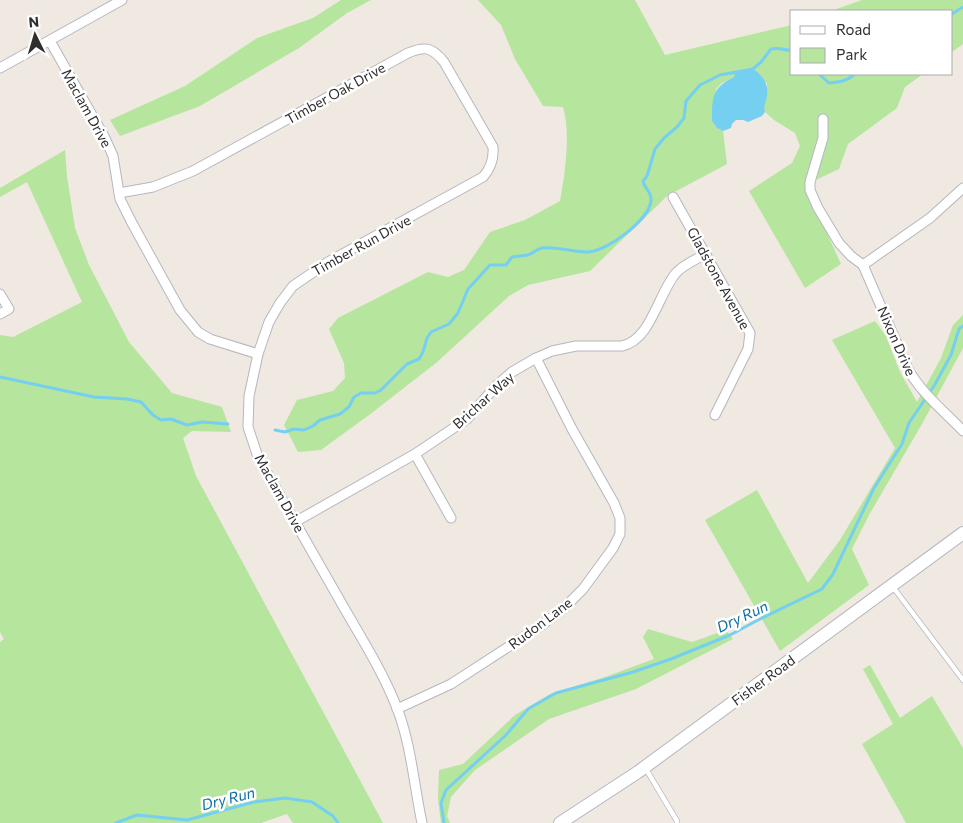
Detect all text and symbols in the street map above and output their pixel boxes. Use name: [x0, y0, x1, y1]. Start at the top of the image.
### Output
north arrow: [10, 10, 60, 60]
legend: [790, 10, 953, 75]
text: N: [28, 13, 40, 30]
text: Road: [836, 20, 871, 38]
text: Park: [836, 45, 867, 63]
street label: Timber Oak Drive: [282, 59, 388, 127]
street label: Maclam Drive: [58, 66, 116, 150]
street label: Timber Run Drive: [309, 211, 413, 279]
street label: Gladstone Avenue: [684, 224, 754, 332]
street label: Nixon Drive: [874, 304, 920, 378]
street label: Brichar Way: [449, 368, 517, 432]
street label: Maclam Drive: [251, 451, 309, 535]
street label: Rudon Lane: [505, 594, 575, 652]
water label: Dry Run: [713, 596, 771, 636]
street label: Fisher Road: [728, 651, 798, 709]
water label: Dry Run: [199, 783, 257, 813]

